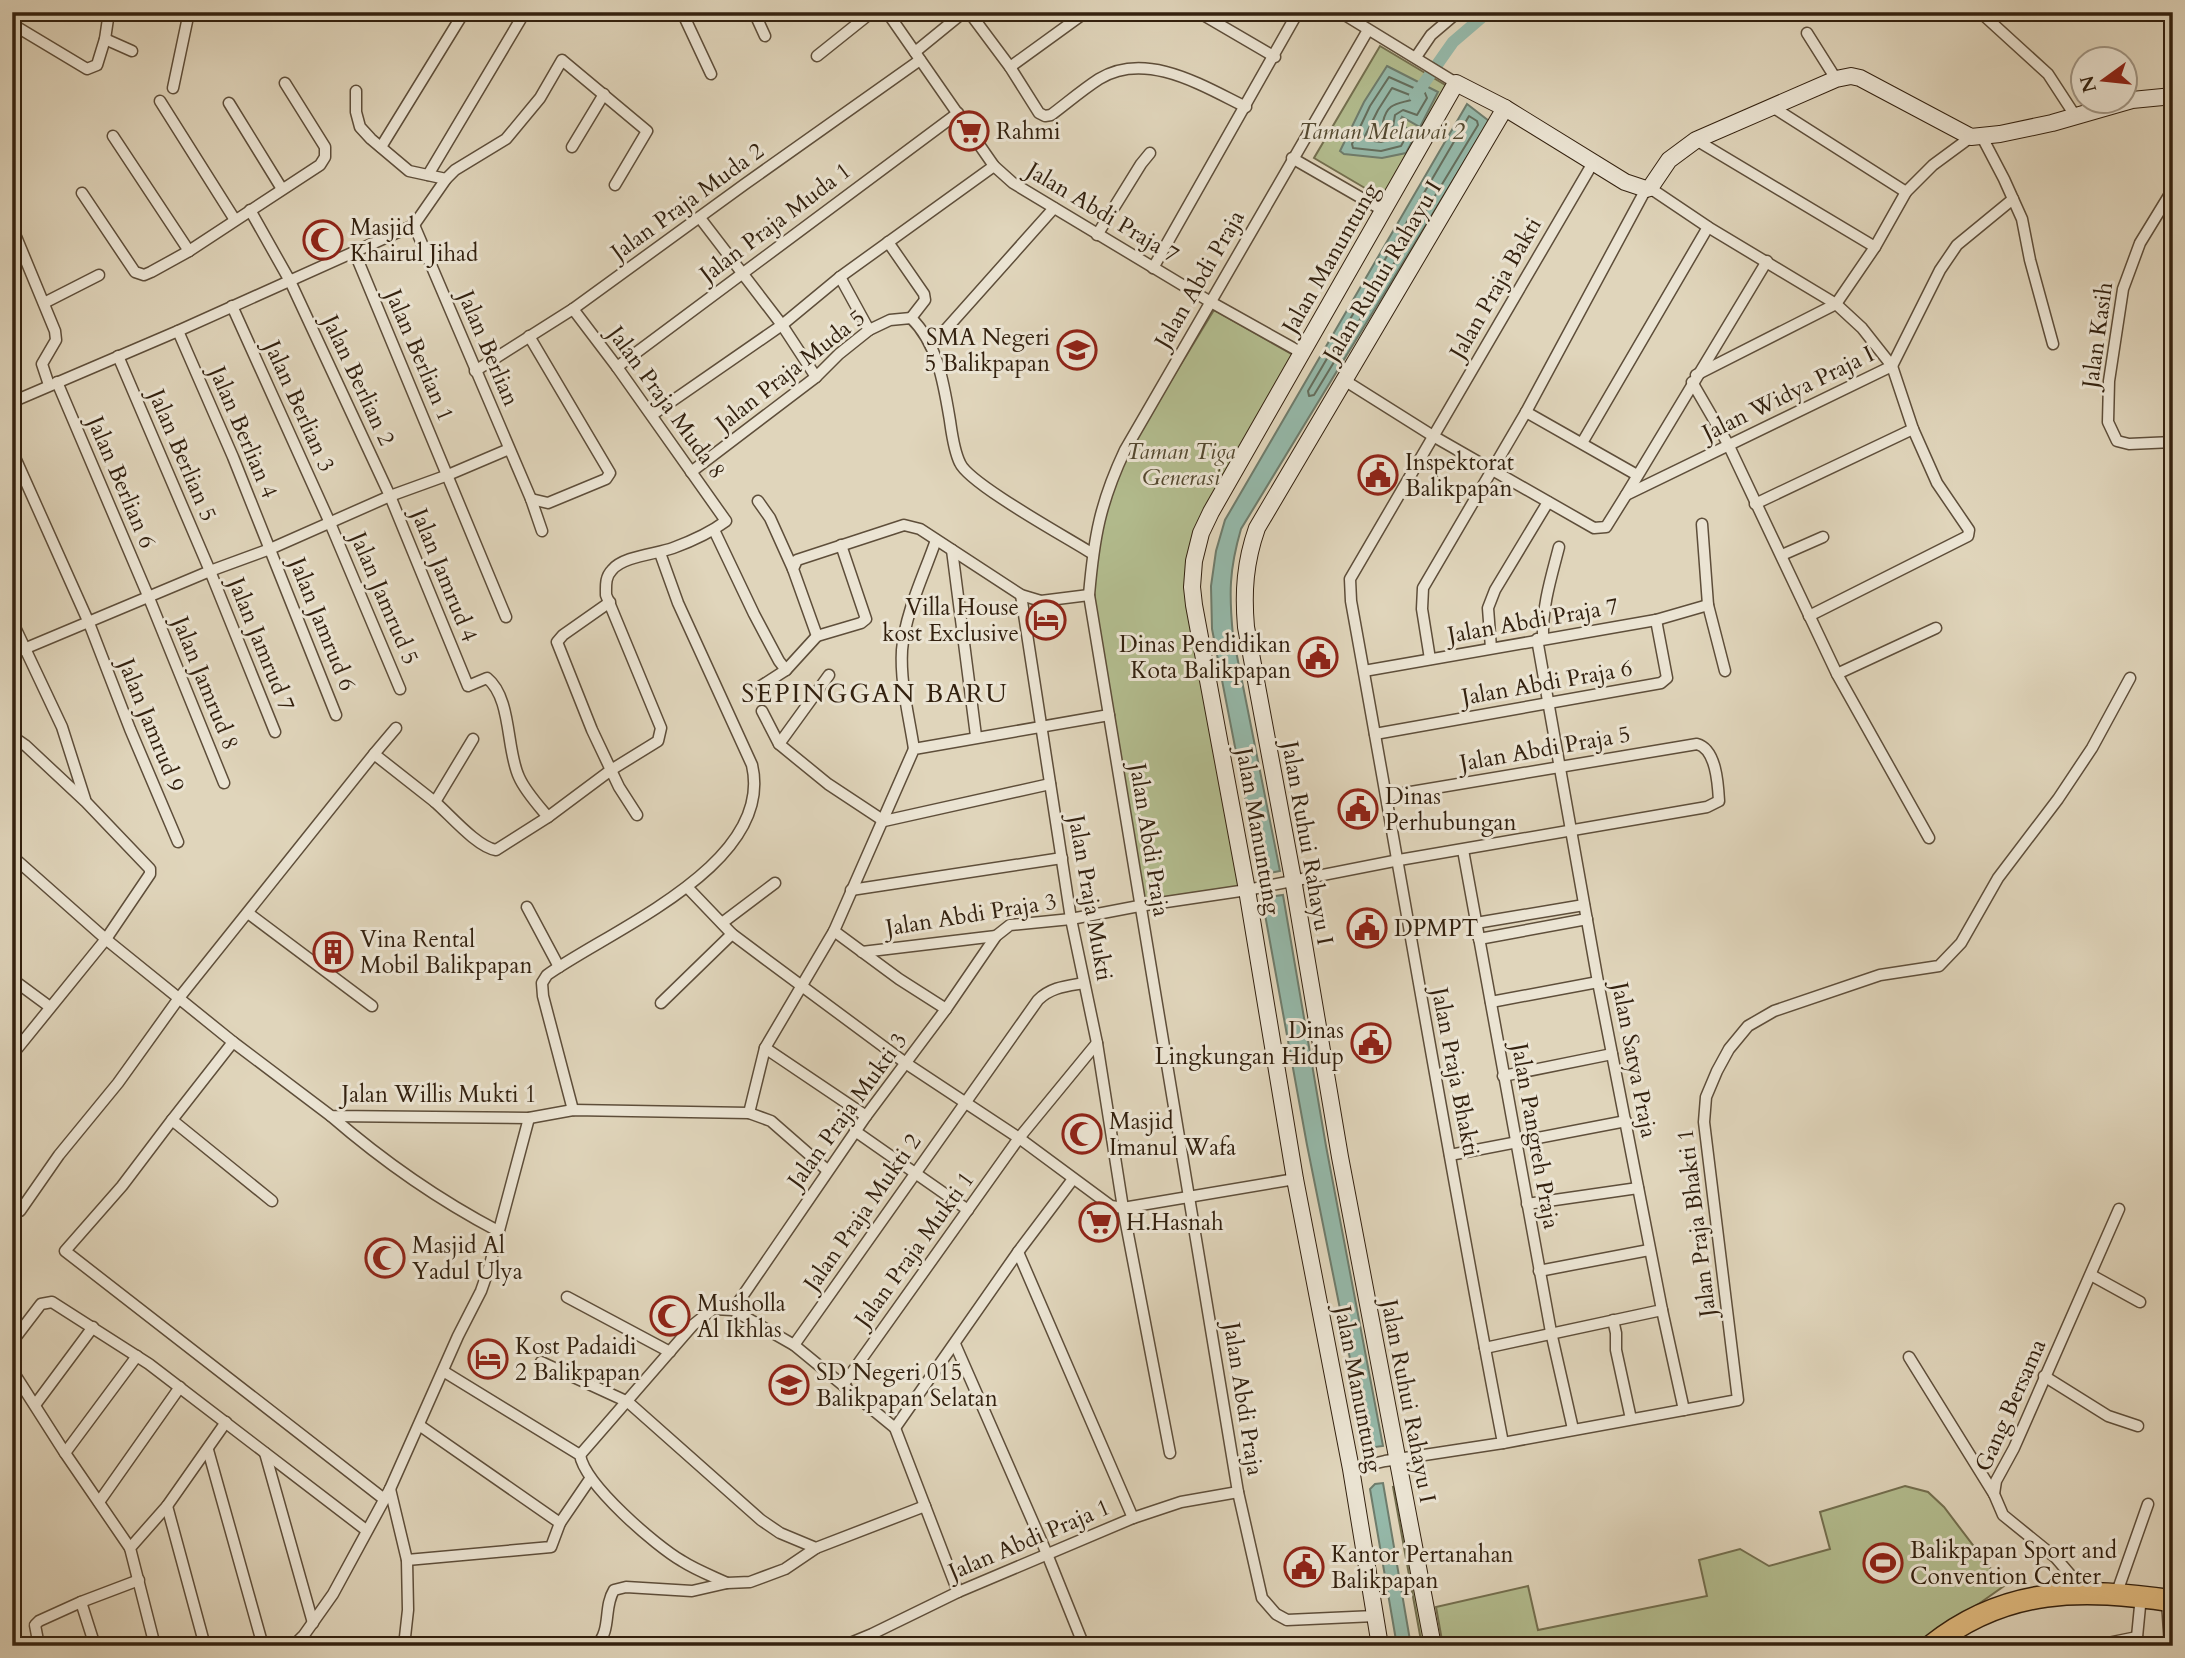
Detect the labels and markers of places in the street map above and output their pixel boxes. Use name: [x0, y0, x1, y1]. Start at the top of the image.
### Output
supermarket icon: Rahmi: [948, 110, 990, 152]
place label: Rahmi: [996, 116, 1060, 147]
place label: Masjid Khairul Jihad: [350, 212, 479, 269]
mosque icon: Masjid Khairul Jihad: [302, 219, 344, 261]
place label: SMA Negeri 5 Balikpapan: [924, 322, 1050, 379]
school or university icon: SMA Negeri 5 Balikpapan: [1056, 329, 1098, 371]
place label: Inspektorat Balikpapan: [1405, 447, 1514, 504]
public building icon: Inspektorat Balikpapan: [1357, 454, 1399, 496]
place label: Villa House kost Exclusive: [882, 592, 1019, 649]
hotel icon: Villa House kost Exclusive: [1025, 599, 1067, 641]
place label: Dinas Pendidikan Kota Balikpapan: [1119, 629, 1291, 686]
public building icon: Dinas Pendidikan Kota Balikpapan: [1297, 636, 1339, 678]
place label: Dinas Perhubungan: [1385, 781, 1517, 838]
public building icon: Dinas Perhubungan: [1337, 788, 1379, 830]
public building icon: DPMPT: [1346, 907, 1388, 949]
place label: DPMPT: [1394, 913, 1479, 944]
place label: Vina Rental Mobil Balikpapan: [360, 924, 533, 981]
building icon: Vina Rental Mobil Balikpapan: [312, 931, 354, 973]
place label: Dinas Lingkungan Hidup: [1155, 1015, 1344, 1072]
public building icon: Dinas Lingkungan Hidup: [1350, 1022, 1392, 1064]
place label: Masjid Imanul Wafa: [1109, 1106, 1236, 1163]
mosque icon: Masjid Imanul Wafa: [1061, 1113, 1103, 1155]
supermarket icon: H.Hasnah: [1078, 1201, 1120, 1243]
place label: H.Hasnah: [1126, 1207, 1224, 1238]
place label: Masjid Al Yadul Ulya: [412, 1230, 523, 1287]
mosque icon: Masjid Al Yadul Ulya: [364, 1237, 406, 1279]
place label: Musholla Al Ikhlas: [697, 1288, 786, 1345]
mosque icon: Musholla Al Ikhlas: [649, 1295, 691, 1337]
place label: Kost Padaidi 2 Balikpapan: [515, 1331, 641, 1388]
hotel icon: Kost Padaidi 2 Balikpapan: [467, 1338, 509, 1380]
place label: SD Negeri 015 Balikpapan Selatan: [816, 1357, 998, 1414]
school or university icon: SD Negeri 015 Balikpapan Selatan: [768, 1364, 810, 1406]
place label: Balikpapan Sport and Convention Center: [1910, 1535, 2118, 1592]
place label: Kantor Pertanahan Balikpapan: [1331, 1539, 1514, 1596]
sports icon: Balikpapan Sport and Convention Center: [1862, 1542, 1904, 1584]
public building icon: Kantor Pertanahan Balikpapan: [1283, 1546, 1325, 1588]

